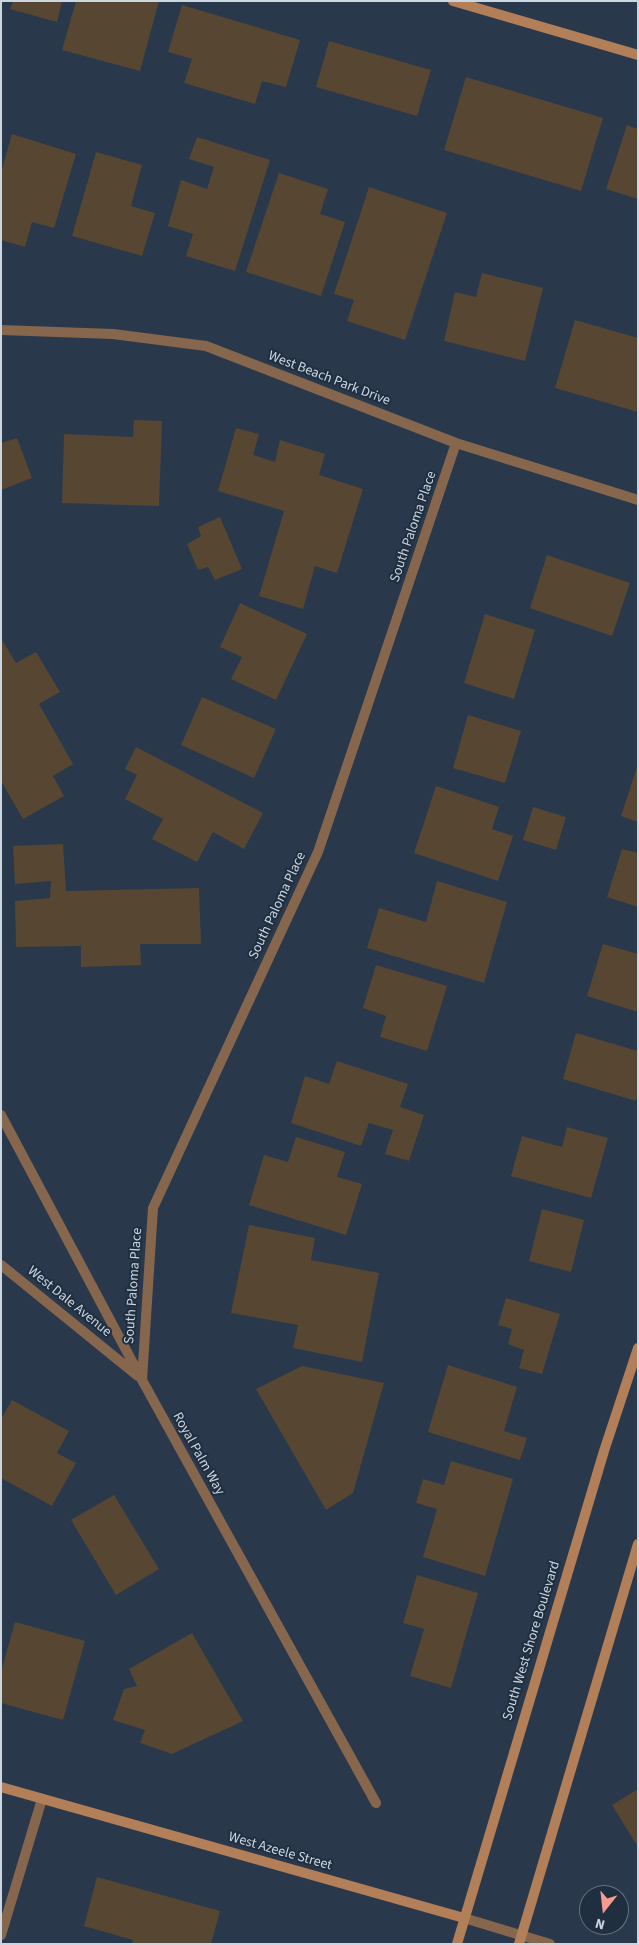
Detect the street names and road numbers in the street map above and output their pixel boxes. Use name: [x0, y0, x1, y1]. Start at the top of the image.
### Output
street label: West Beach Park Drive: [266, 348, 392, 410]
street label: South Paloma Place: [387, 469, 441, 585]
street label: South Paloma Place: [246, 850, 310, 962]
street label: South Paloma Place: [122, 1227, 146, 1345]
street label: West Dale Avenue: [24, 1263, 114, 1341]
street label: Royal Palm Way: [168, 1410, 228, 1498]
street label: South West Shore Boulevard: [500, 1559, 564, 1723]
street label: West Azeele Street: [226, 1829, 334, 1875]

